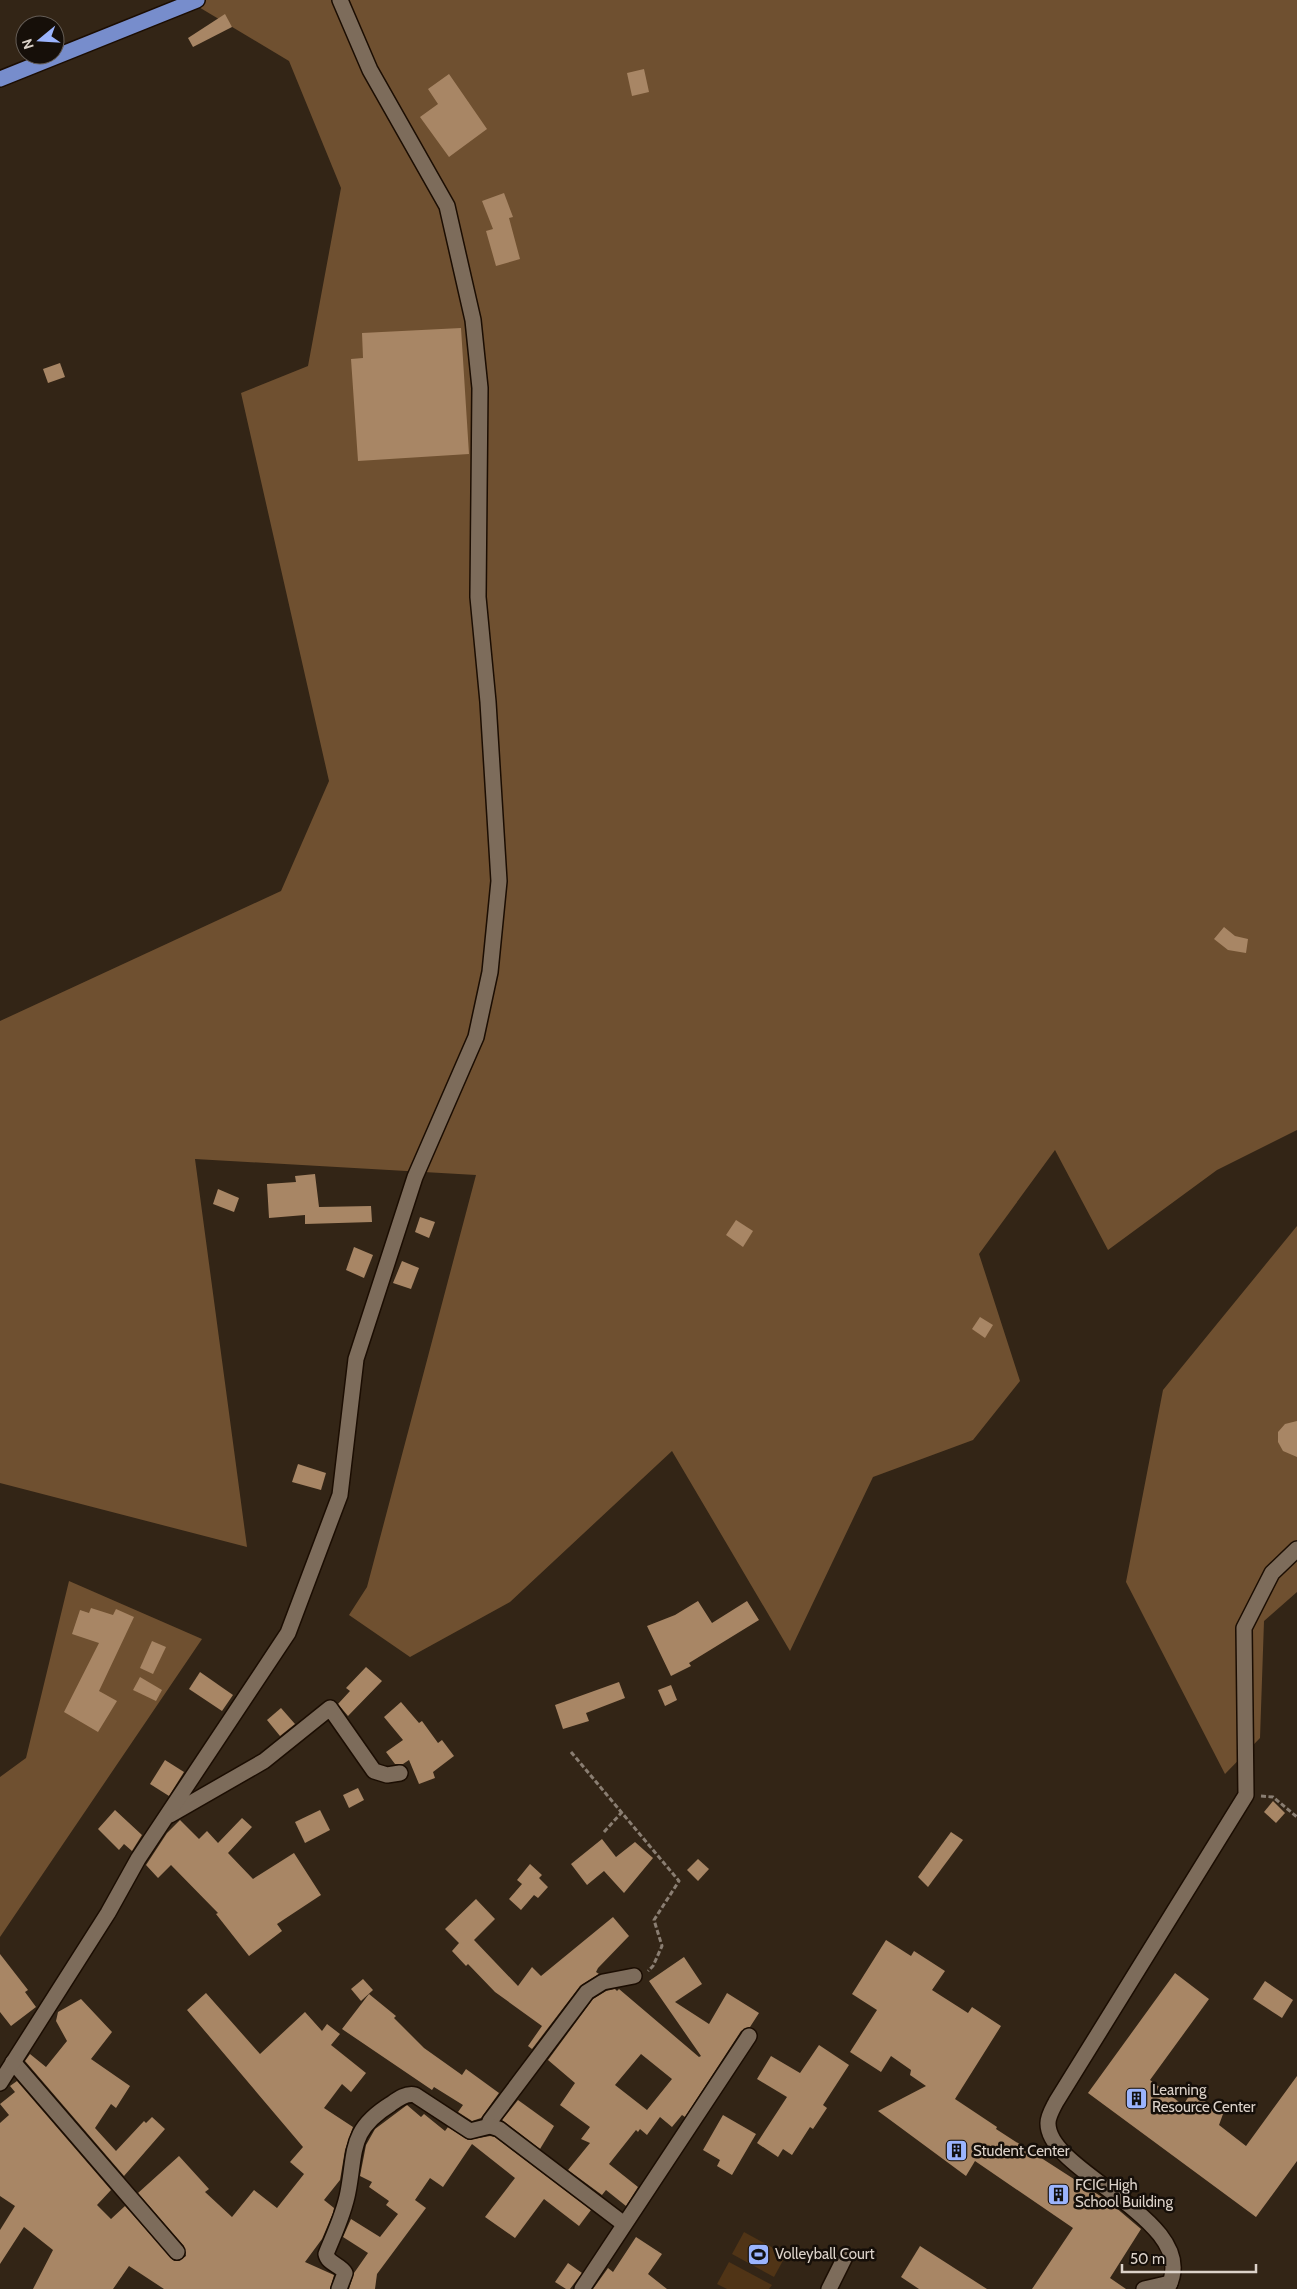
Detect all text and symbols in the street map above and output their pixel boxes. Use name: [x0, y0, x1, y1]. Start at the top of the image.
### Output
north arrow: [15, 15, 65, 65]
text: N: [18, 37, 38, 52]
place label: Learning Resource Center: [1152, 2081, 1256, 2116]
building icon: Learning Resource Center: [1124, 2087, 1148, 2111]
building icon: Student Center: [945, 2139, 969, 2163]
place label: Student Center: [973, 2142, 1070, 2160]
place label: FCIC High School Building: [1075, 2176, 1173, 2211]
building icon: FCIC High School Building: [1047, 2182, 1071, 2206]
sports icon: Volleyball Court: [747, 2242, 771, 2266]
scale bar: [1122, 2242, 1256, 2274]
place label: Volleyball Court: [775, 2245, 875, 2263]
text: 50 m: [1130, 2250, 1165, 2268]

